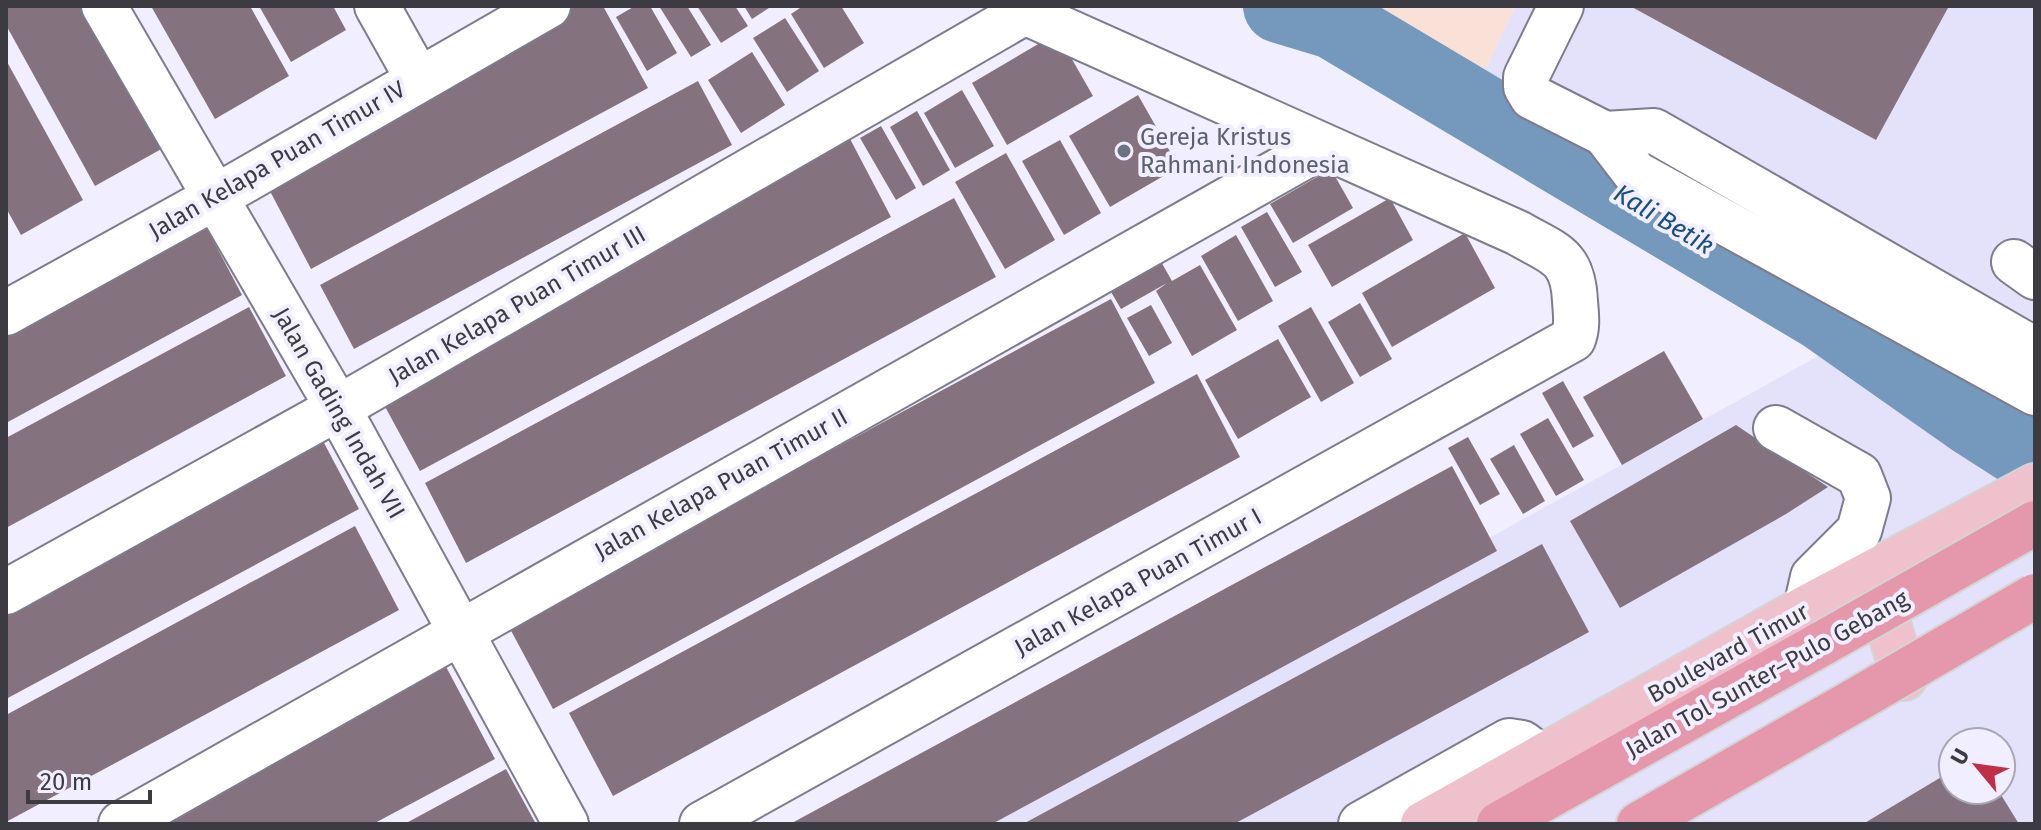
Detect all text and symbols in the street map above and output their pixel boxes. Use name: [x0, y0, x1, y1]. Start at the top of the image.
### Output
street label: Jalan Kelapa Puan Timur IV: [144, 75, 411, 245]
place label: Gereja Kristus Rahmani Indonesia: [1140, 123, 1350, 179]
marker: Gereja Kristus Rahmani Indonesia: [1115, 142, 1133, 160]
water label: Kali Betik: [1608, 178, 1719, 261]
street label: Jalan Kelapa Puan Timur III: [383, 220, 651, 390]
street label: Jalan Gading Indah VII: [267, 302, 411, 524]
street label: Jalan Kelapa Puan Timur II: [590, 403, 852, 565]
street label: Jalan Kelapa Puan Timur I: [1010, 502, 1266, 662]
street label: Jalan Tol Sunter–Pulo Gebang: [1621, 584, 1914, 764]
street label: Boulevard Timur: [1643, 597, 1814, 709]
north arrow: [1937, 726, 2017, 806]
text: U: [1945, 744, 1975, 769]
scale bar: [28, 754, 150, 804]
text: 20 m: [40, 768, 92, 796]

